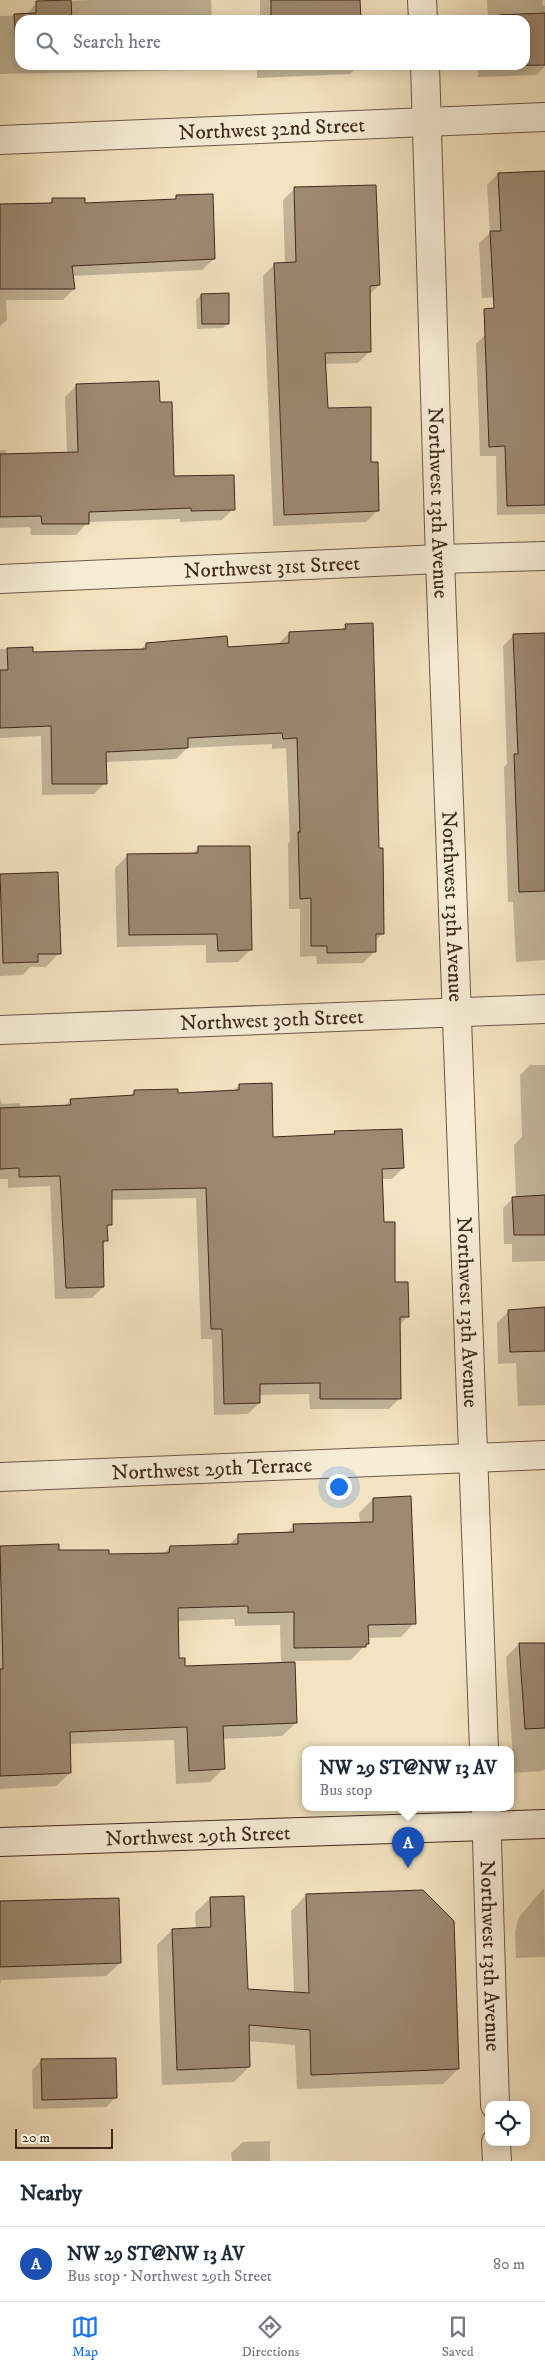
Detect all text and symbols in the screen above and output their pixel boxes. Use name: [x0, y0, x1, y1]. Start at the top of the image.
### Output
search box: [15, 15, 530, 70]
icon: search: [33, 29, 61, 57]
text: Search here: [73, 31, 161, 54]
street label: Northwest 32nd Street: [178, 113, 366, 146]
street label: Northwest 13th Avenue: [421, 407, 453, 599]
street label: Northwest 31st Street: [183, 551, 361, 585]
street label: Northwest 13th Avenue: [435, 811, 468, 1003]
street label: Northwest 30th Street: [179, 1004, 364, 1037]
street label: Northwest 13th Avenue: [450, 1216, 483, 1409]
street label: Northwest 29th Terrace: [111, 1452, 313, 1486]
your location: [326, 1474, 352, 1500]
popup: [302, 1746, 514, 1811]
text: NW 29 ST@NW 13 AV: [319, 1757, 497, 1780]
text: Bus stop: [319, 1780, 372, 1800]
street label: Northwest 29th Street: [105, 1820, 291, 1853]
pin: A: [392, 1827, 424, 1868]
street label: Northwest 13th Avenue: [474, 1860, 505, 2052]
map controls: [485, 2101, 530, 2146]
button: locate: [485, 2101, 530, 2146]
scale bar: [15, 2126, 112, 2149]
text: 20 m: [22, 2129, 50, 2147]
text: Nearby: [20, 2181, 82, 2207]
text: NW 29 ST@NW 13 AV: [67, 2243, 245, 2266]
text: A: [31, 2254, 41, 2274]
text: 80 m: [493, 2254, 525, 2274]
text: Bus stop · Northwest 29th Street: [67, 2266, 272, 2286]
tab: Map: [71, 2313, 99, 2361]
tab: Directions: [241, 2313, 299, 2361]
tab: Saved: [442, 2313, 474, 2361]

